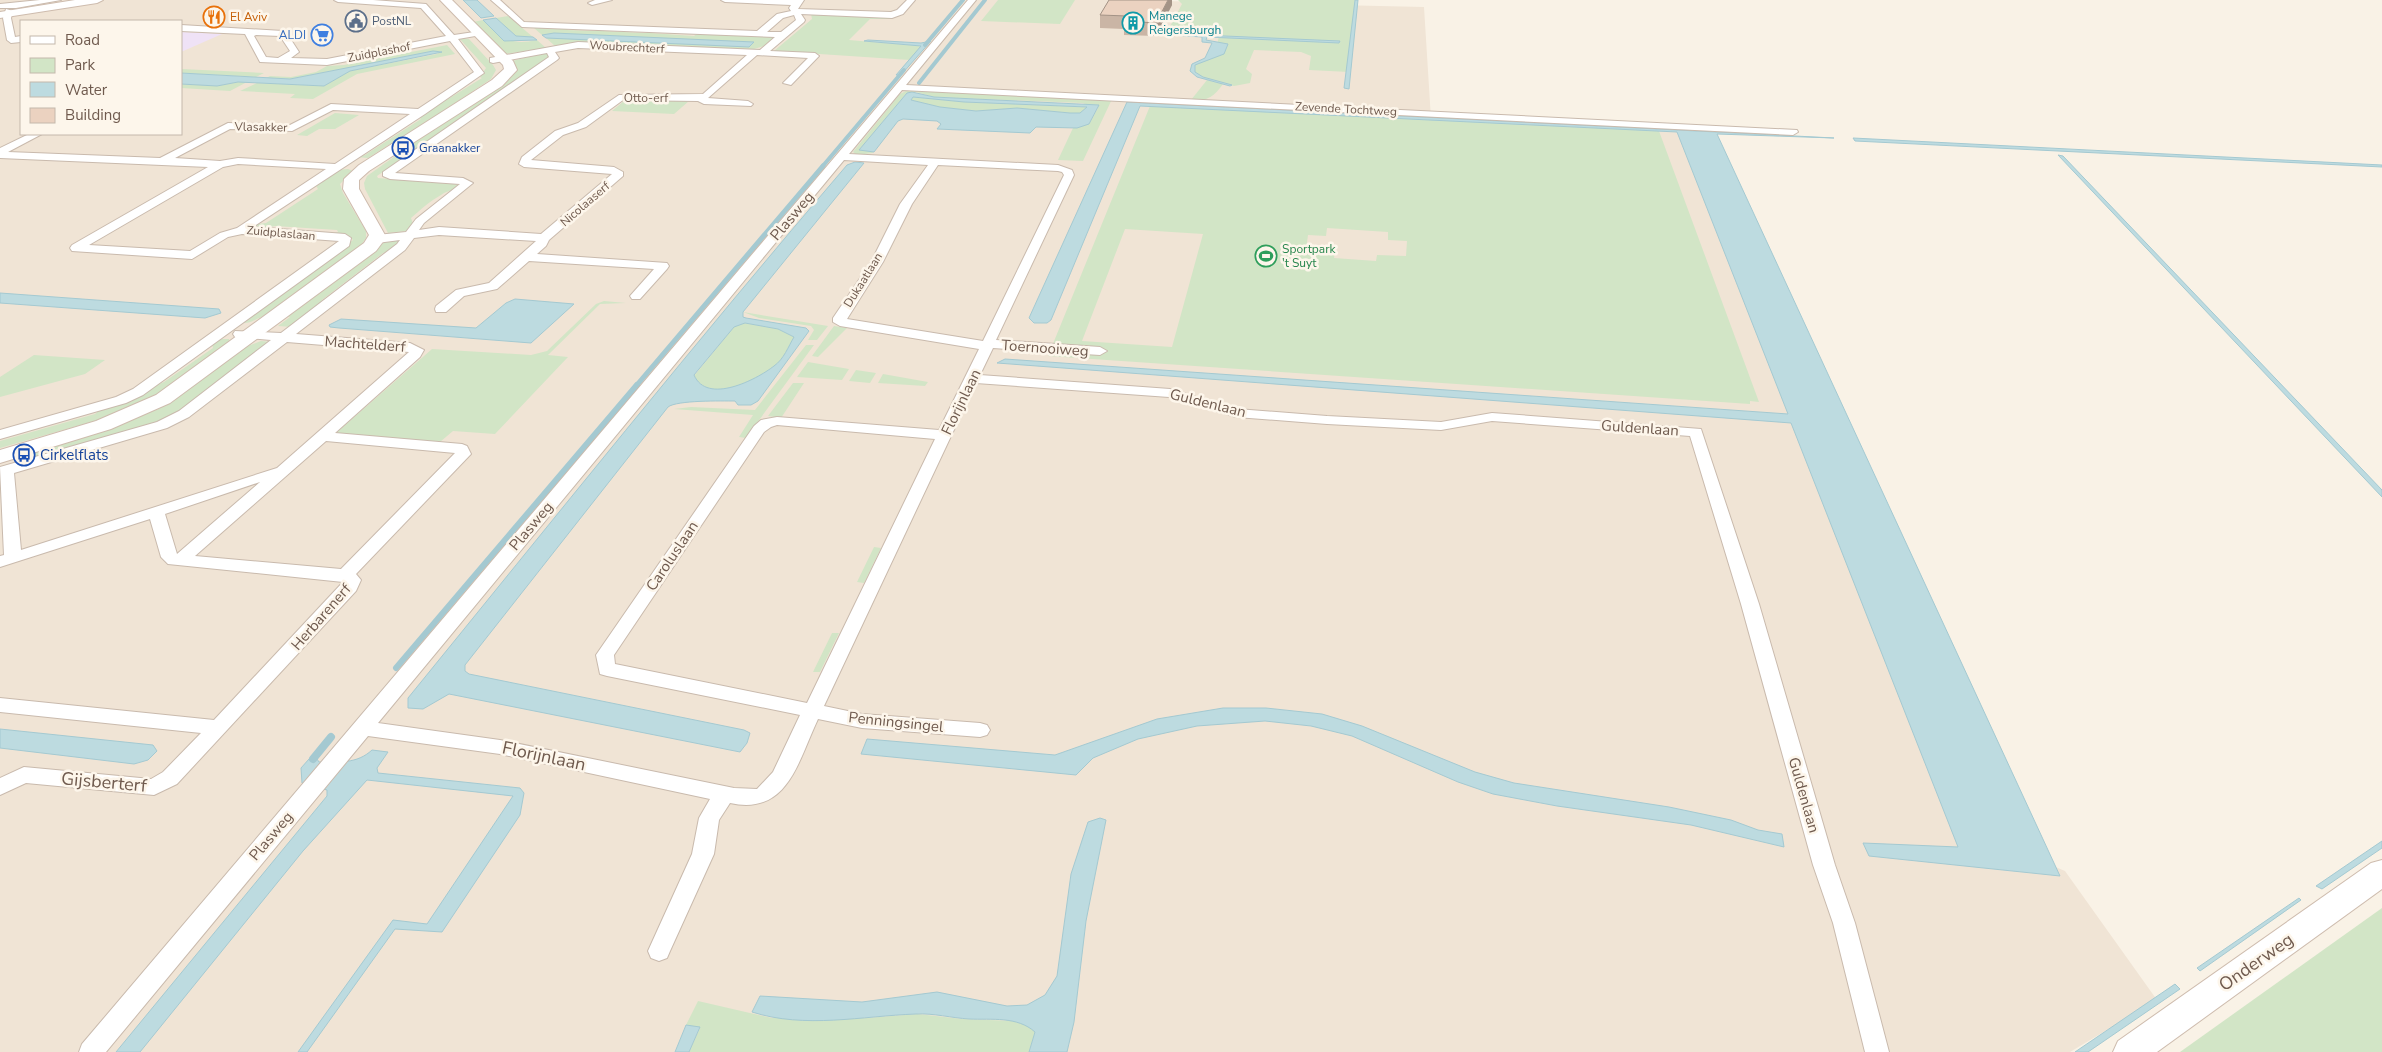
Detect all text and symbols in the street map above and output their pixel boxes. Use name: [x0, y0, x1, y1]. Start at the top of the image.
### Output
restaurant icon: El Aviv: [202, 5, 226, 29]
place label: Manege Reigersburgh: [1149, 8, 1221, 38]
place label: El Aviv: [230, 9, 268, 25]
public building icon: PostNL: [344, 9, 368, 33]
building icon: Manege Reigersburgh: [1121, 11, 1145, 35]
place label: PostNL: [372, 13, 412, 29]
legend: [20, 20, 182, 135]
supermarket icon: ALDI: [310, 23, 334, 47]
place label: ALDI: [279, 27, 306, 43]
text: Road: [65, 30, 100, 50]
street label: Woubrechterf: [589, 37, 666, 57]
street label: Zuidplashof: [346, 38, 413, 66]
text: Park: [65, 55, 95, 75]
text: Water: [65, 80, 108, 100]
street label: Otto-erf: [624, 90, 669, 106]
street label: Zevende Tochtweg: [1295, 98, 1397, 120]
text: Building: [65, 105, 121, 125]
street label: Vlasakker: [233, 119, 288, 135]
bus stop icon: Graanakker: [391, 136, 415, 160]
place label: Graanakker: [419, 140, 481, 156]
street label: Nicolaaserf: [557, 177, 614, 230]
street label: Plasweg: [766, 187, 818, 245]
street label: Zuidplaslaan: [246, 222, 316, 244]
place label: Sportpark 't Suyt: [1282, 241, 1337, 271]
sports icon: Sportpark 't Suyt: [1254, 244, 1278, 268]
street label: Dukaatlaan: [840, 250, 886, 310]
street label: Machtelderf: [324, 331, 407, 357]
street label: Toernooiweg: [1001, 335, 1089, 361]
street label: Florijnlaan: [937, 366, 985, 438]
street label: Guldenlaan: [1168, 384, 1248, 422]
street label: Guldenlaan: [1601, 415, 1679, 441]
bus stop icon: Cirkelflats: [12, 443, 36, 467]
place label: Cirkelflats: [40, 445, 108, 465]
street label: Plasweg: [505, 497, 557, 555]
street label: Caroluslaan: [641, 517, 703, 595]
street label: Herbarenerf: [287, 579, 356, 654]
street label: Penningsingel: [848, 707, 945, 737]
street label: Florijnlaan: [500, 735, 588, 777]
street label: Guldenlaan: [1784, 755, 1824, 835]
street label: Gijsberterf: [60, 766, 149, 798]
street label: Plasweg: [245, 807, 297, 865]
street label: Onderweg: [2214, 927, 2298, 997]

